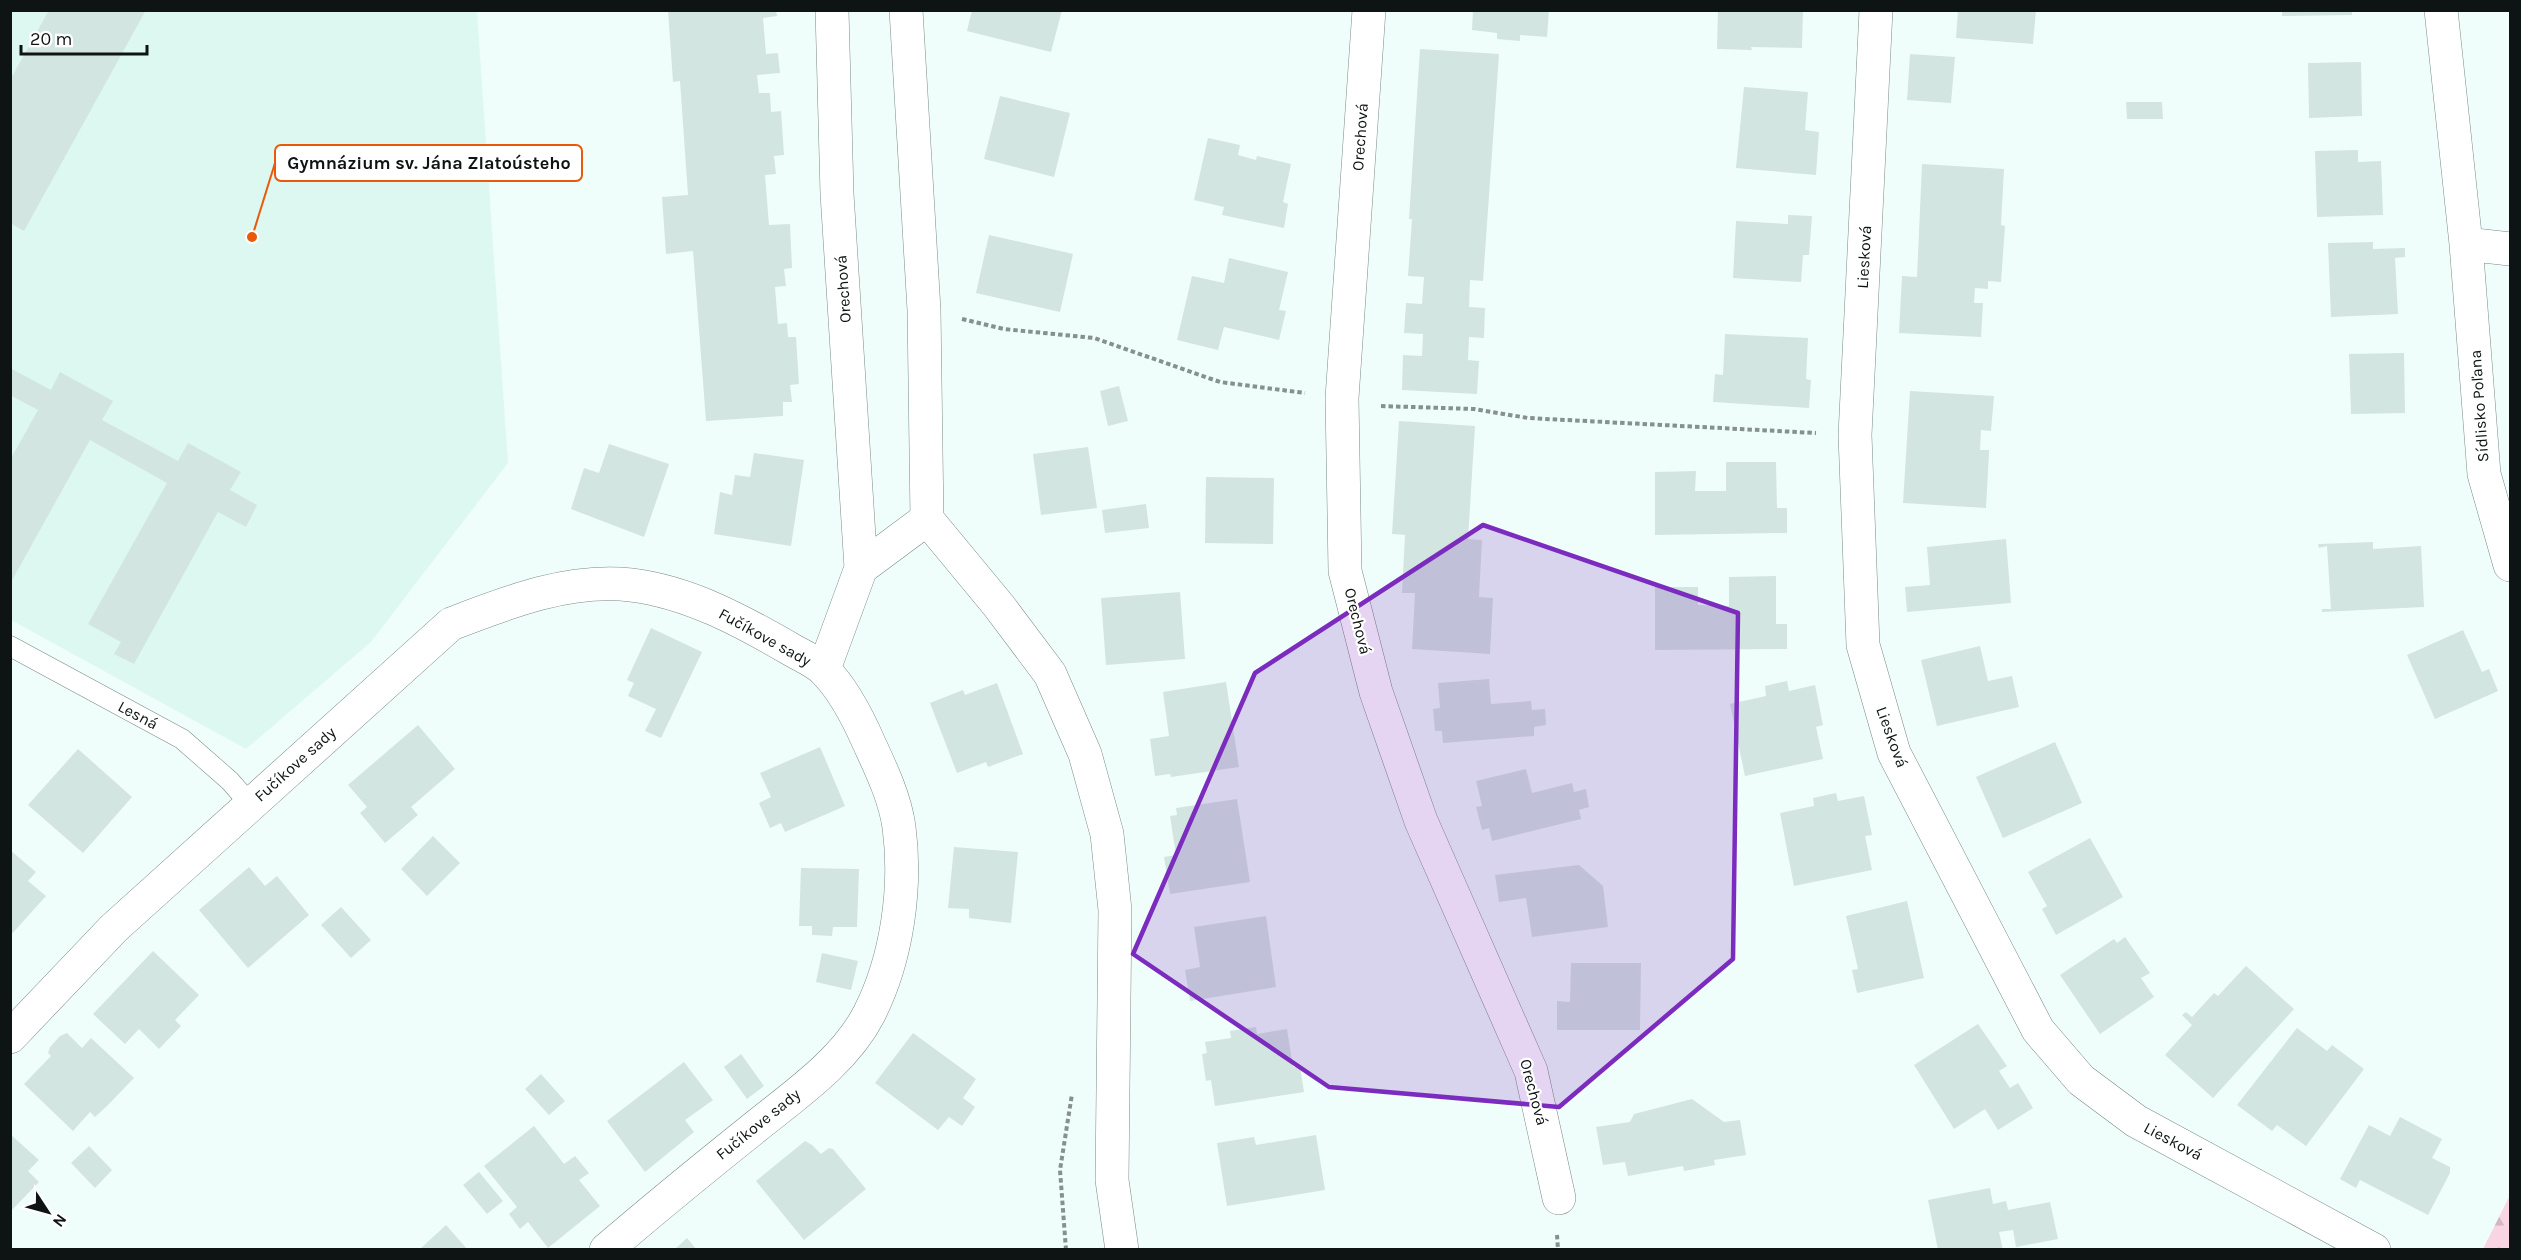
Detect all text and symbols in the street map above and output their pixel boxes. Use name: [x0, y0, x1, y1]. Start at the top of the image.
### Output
scale bar: [21, 18, 147, 56]
text: 20 m: [30, 28, 72, 50]
street label: Orechová: [1348, 102, 1372, 172]
callout: Gymnázium sv. Jána Zlatoústeho: [275, 145, 582, 181]
text: Gymnázium sv. Jána Zlatoústeho: [287, 152, 571, 174]
street label: Liesková: [1853, 225, 1875, 289]
street label: Orechová: [831, 254, 855, 324]
street label: Sídlisko Poľana: [2466, 349, 2492, 463]
street label: Orechová: [1341, 586, 1375, 656]
street label: Fučíkove sady: [715, 604, 815, 670]
street label: Lesná: [115, 697, 161, 733]
street label: Liesková: [1872, 704, 1912, 770]
street label: Fučíkove sady: [250, 722, 340, 805]
street label: Orechová: [1516, 1057, 1552, 1127]
street label: Fučíkove sady: [712, 1084, 804, 1164]
street label: Liesková: [2141, 1118, 2205, 1164]
north arrow: [18, 1182, 78, 1242]
text: N: [49, 1210, 71, 1231]

